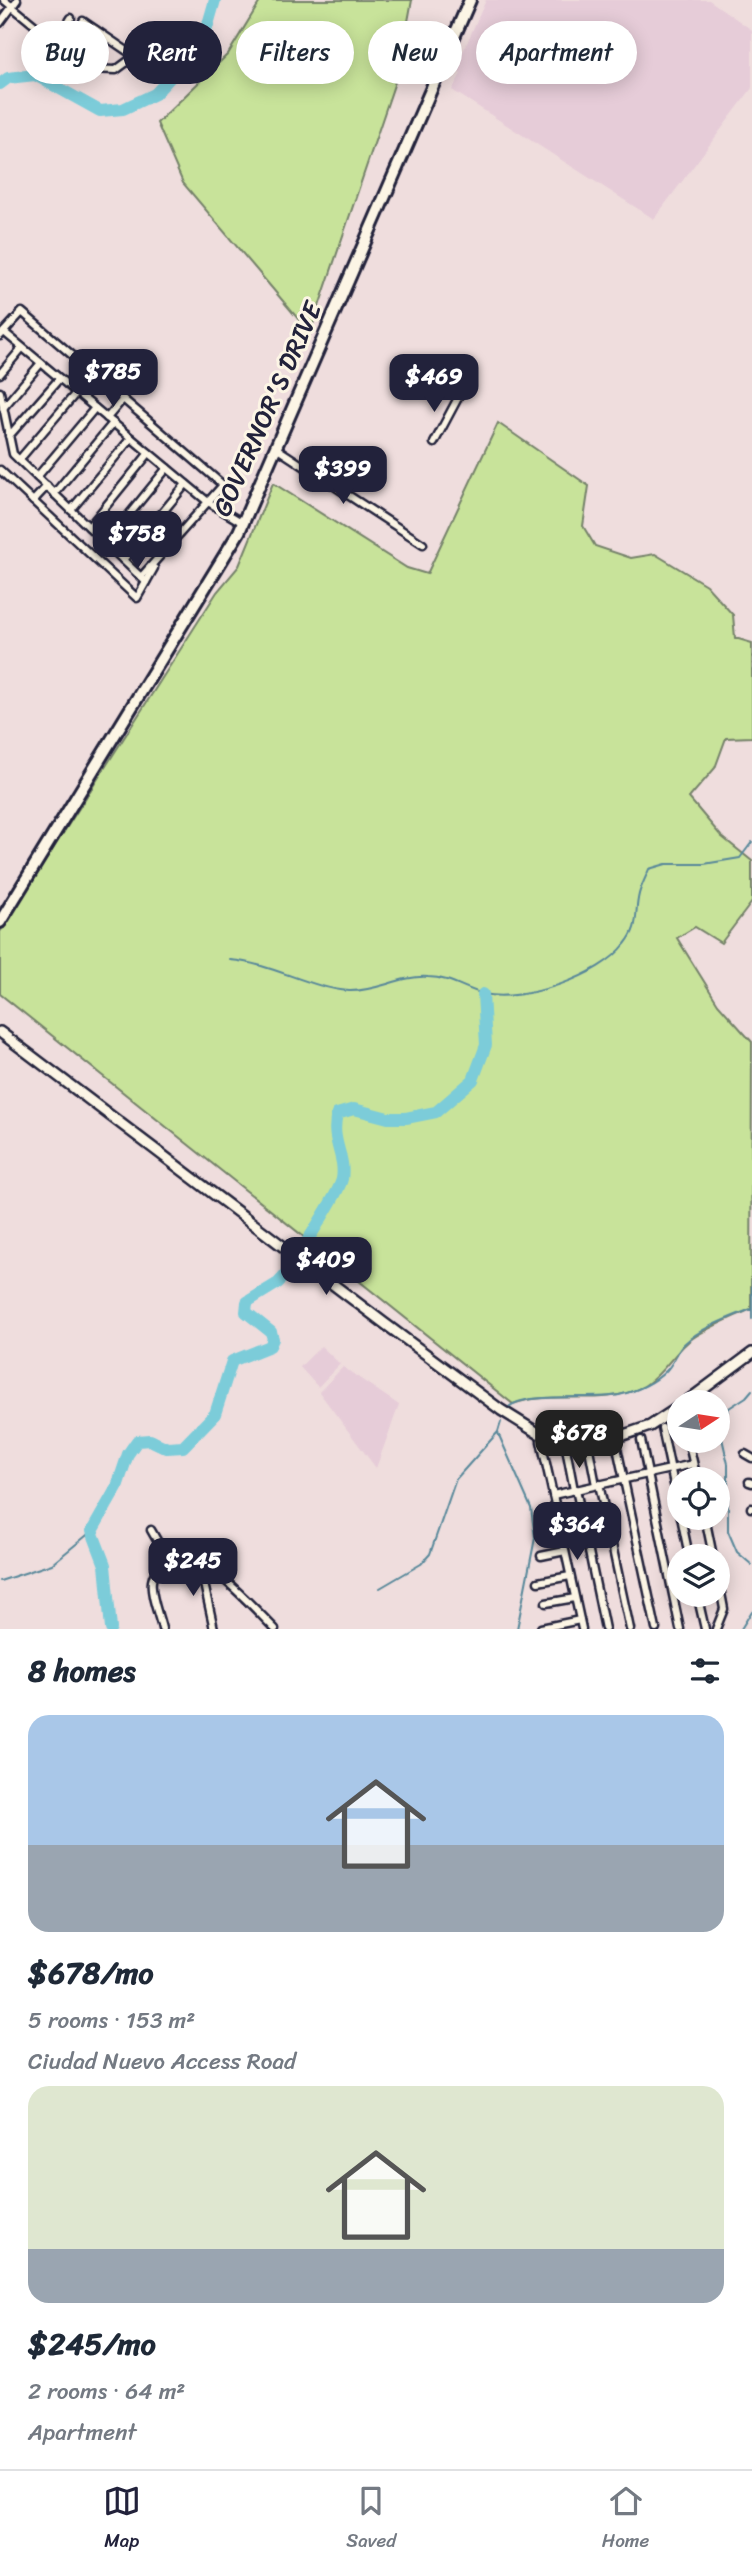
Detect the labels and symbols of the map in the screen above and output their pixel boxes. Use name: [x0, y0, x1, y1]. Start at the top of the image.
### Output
street label: GOVERNOR'S DRIVE: [199, 293, 336, 524]
pin: $785: [72, 350, 154, 409]
pin: $469: [393, 354, 475, 414]
pin: $399: [302, 447, 384, 506]
pin: $758: [96, 512, 178, 571]
pin: $409: [285, 1238, 367, 1297]
north arrow: [667, 1390, 730, 1452]
pin: $678: [538, 1410, 620, 1470]
pin: $364: [536, 1502, 618, 1562]
pin: $245: [152, 1538, 234, 1598]

